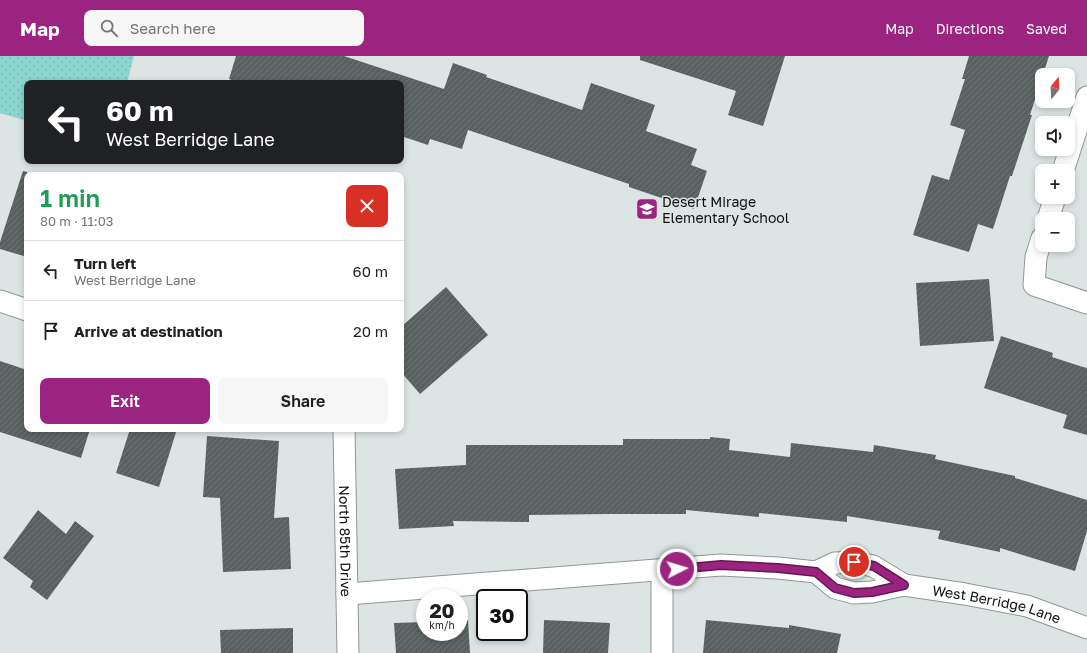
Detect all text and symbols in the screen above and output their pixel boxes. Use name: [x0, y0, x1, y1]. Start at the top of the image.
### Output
search box: [84, 10, 364, 46]
text: Map: [20, 17, 60, 40]
icon: search: [98, 17, 120, 39]
text: Search here: [130, 19, 216, 37]
text: Map: [885, 20, 914, 37]
text: Directions: [936, 20, 1004, 37]
text: Saved: [1026, 20, 1067, 37]
north arrow: [1035, 68, 1075, 108]
map controls: [1035, 68, 1075, 252]
text: 60 m: [106, 94, 173, 127]
icon: left: [40, 96, 92, 148]
button: sound: [1035, 116, 1075, 156]
text: West Berridge Lane: [106, 128, 275, 150]
button: +: [1035, 164, 1075, 204]
text: 1 min: [40, 183, 100, 212]
button: close: [346, 185, 388, 227]
place label: Desert Mirage Elementary School: [662, 193, 789, 226]
school or university icon: Desert Mirage Elementary School: [634, 196, 660, 222]
button: −: [1035, 212, 1075, 252]
text: 80 m · 11:03: [40, 213, 113, 229]
text: Turn left: [74, 254, 136, 272]
icon: left: [40, 260, 62, 282]
text: 60 m: [353, 262, 388, 280]
text: West Berridge Lane: [74, 272, 196, 288]
icon: arrive: [40, 320, 62, 342]
text: Arrive at destination: [74, 322, 223, 340]
text: 20 m: [353, 322, 388, 340]
button: Exit: [40, 378, 210, 424]
button: Share: [218, 378, 388, 424]
street label: North 85th Drive: [337, 485, 355, 597]
pin: [837, 545, 871, 579]
position arrow: [656, 548, 698, 590]
icon: arrive: [843, 551, 865, 573]
street label: West Berridge Lane: [931, 581, 1063, 626]
speed limit sign: 30: [476, 589, 528, 641]
text: 20: [429, 598, 455, 622]
text: km/h: [429, 619, 455, 631]

